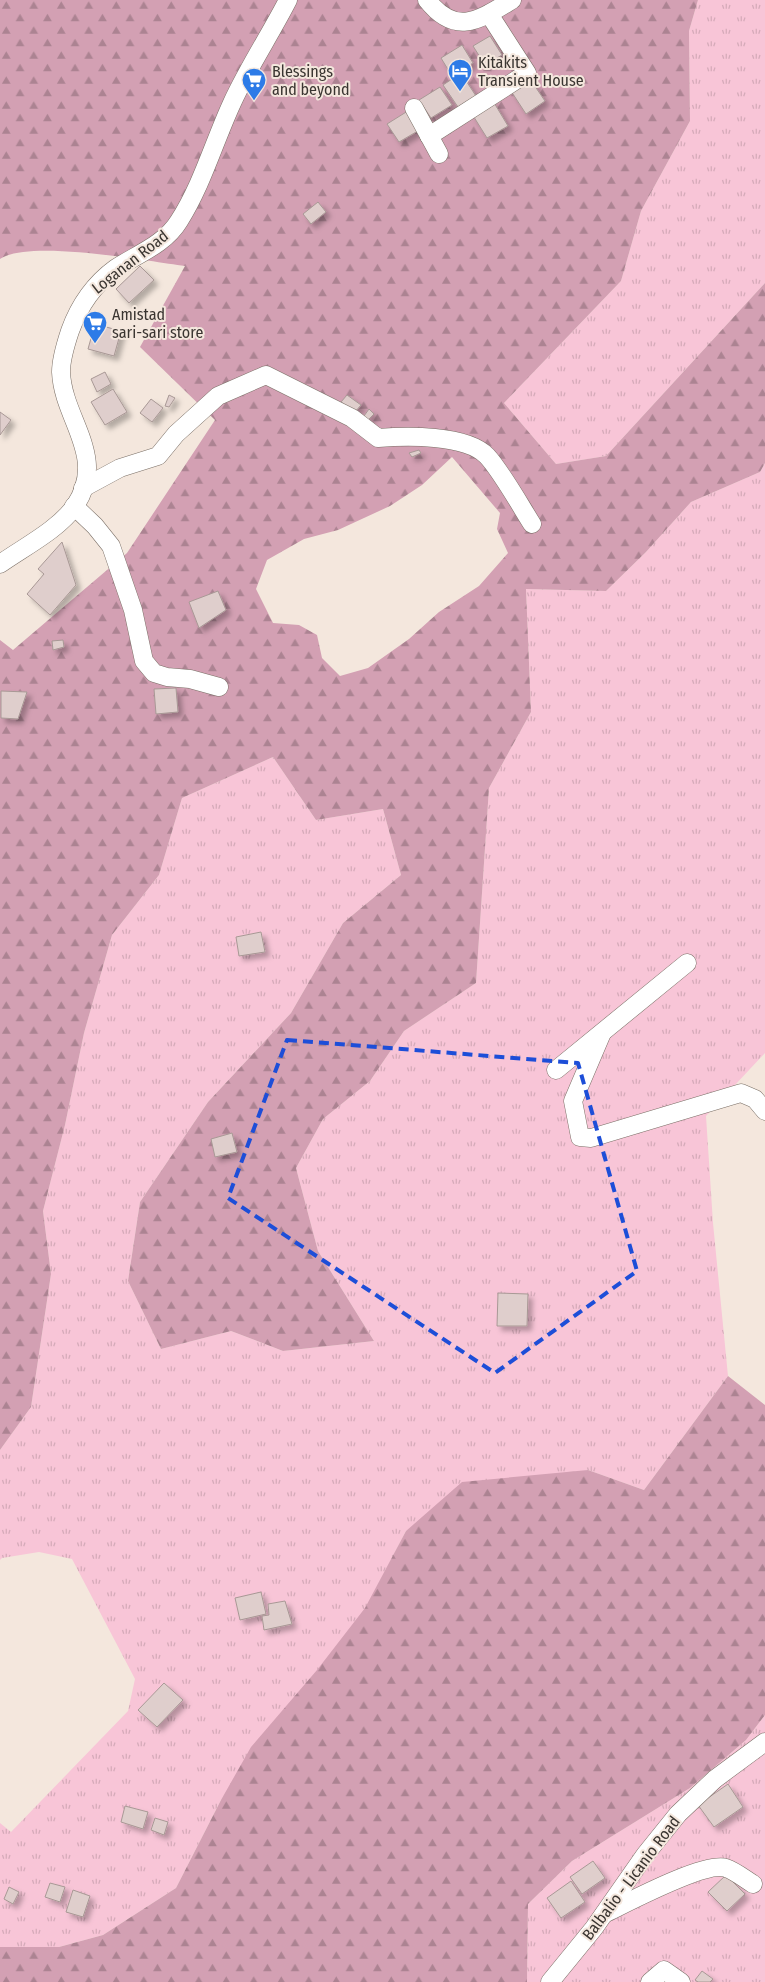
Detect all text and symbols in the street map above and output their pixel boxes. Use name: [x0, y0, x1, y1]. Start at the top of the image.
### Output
place label: Kitakits Transient House: [478, 53, 584, 90]
hotel icon: Kitakits Transient House: [447, 58, 473, 92]
place label: Blessings and beyond: [272, 62, 349, 99]
supermarket icon: Blessings and beyond: [241, 67, 267, 101]
street label: Loganan Road: [88, 226, 172, 298]
place label: Amistad sari-sari store: [112, 305, 203, 342]
supermarket icon: Amistad sari-sari store: [82, 310, 108, 344]
street label: Balbalio - Licanio Road: [578, 1812, 684, 1944]

